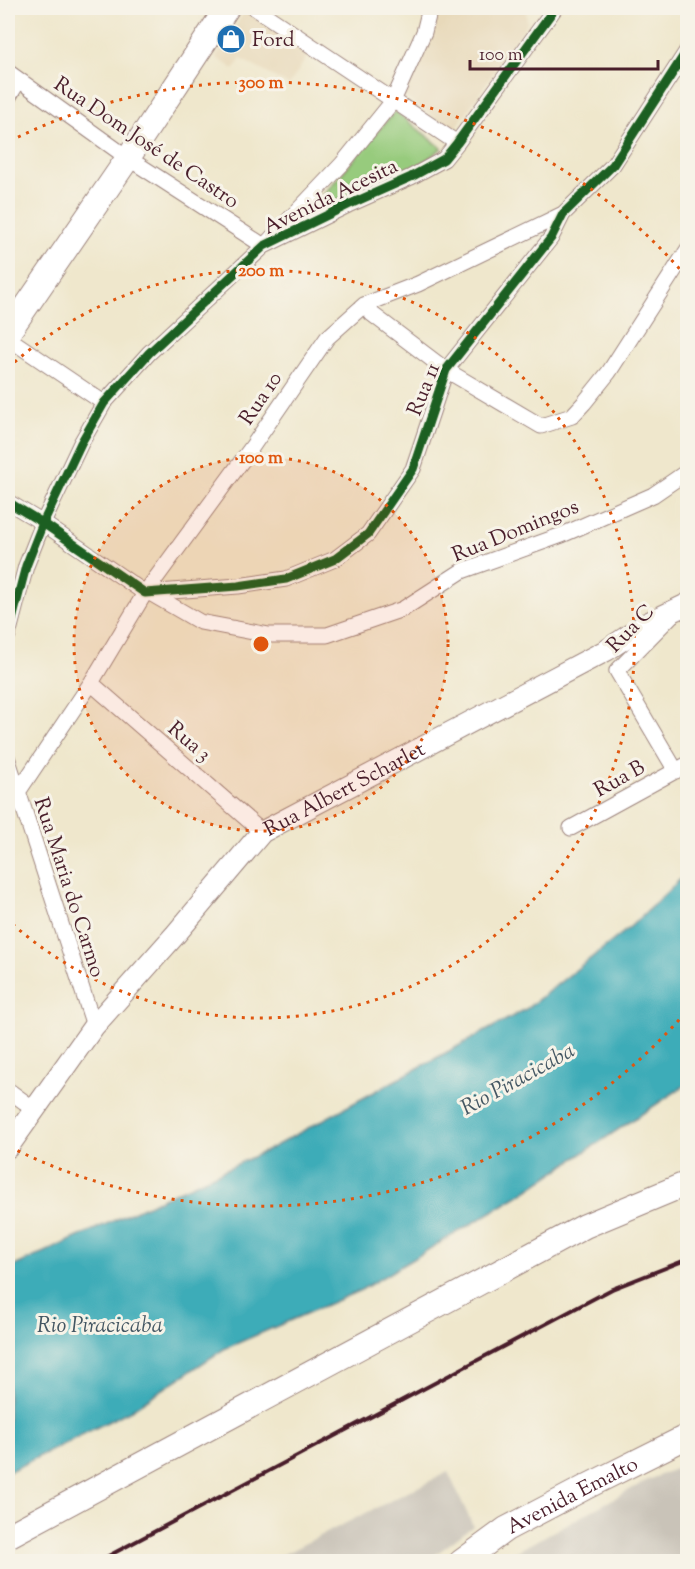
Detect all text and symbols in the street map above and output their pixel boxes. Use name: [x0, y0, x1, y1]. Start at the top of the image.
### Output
shop icon: Ford: [215, 23, 247, 55]
place label: Ford: [252, 26, 295, 56]
scale bar: [470, 33, 658, 71]
text: 100 m: [479, 43, 523, 69]
street label: Rua Dom José de Castro: [47, 70, 245, 217]
text: 300 m: [239, 71, 284, 97]
street label: Avenida Acesita: [258, 152, 404, 243]
text: 200 m: [238, 259, 284, 285]
street label: Rua 11: [401, 359, 449, 421]
street label: Rua 10: [233, 366, 291, 432]
text: 100 m: [239, 446, 283, 472]
street label: Rua Domingos: [448, 493, 584, 571]
street label: Rua C: [601, 598, 662, 661]
centre of rings: [251, 634, 271, 654]
street label: Rua 3: [160, 715, 217, 770]
street label: Rua Albert Scharlet: [259, 735, 431, 845]
street label: Rua B: [589, 754, 651, 806]
street label: Rua Maria do Carmo: [25, 794, 111, 981]
water label: Rio Piracicaba: [456, 1036, 581, 1125]
water label: Rio Piracicaba: [37, 1311, 163, 1343]
street label: Avenida Emalto: [502, 1450, 644, 1543]

